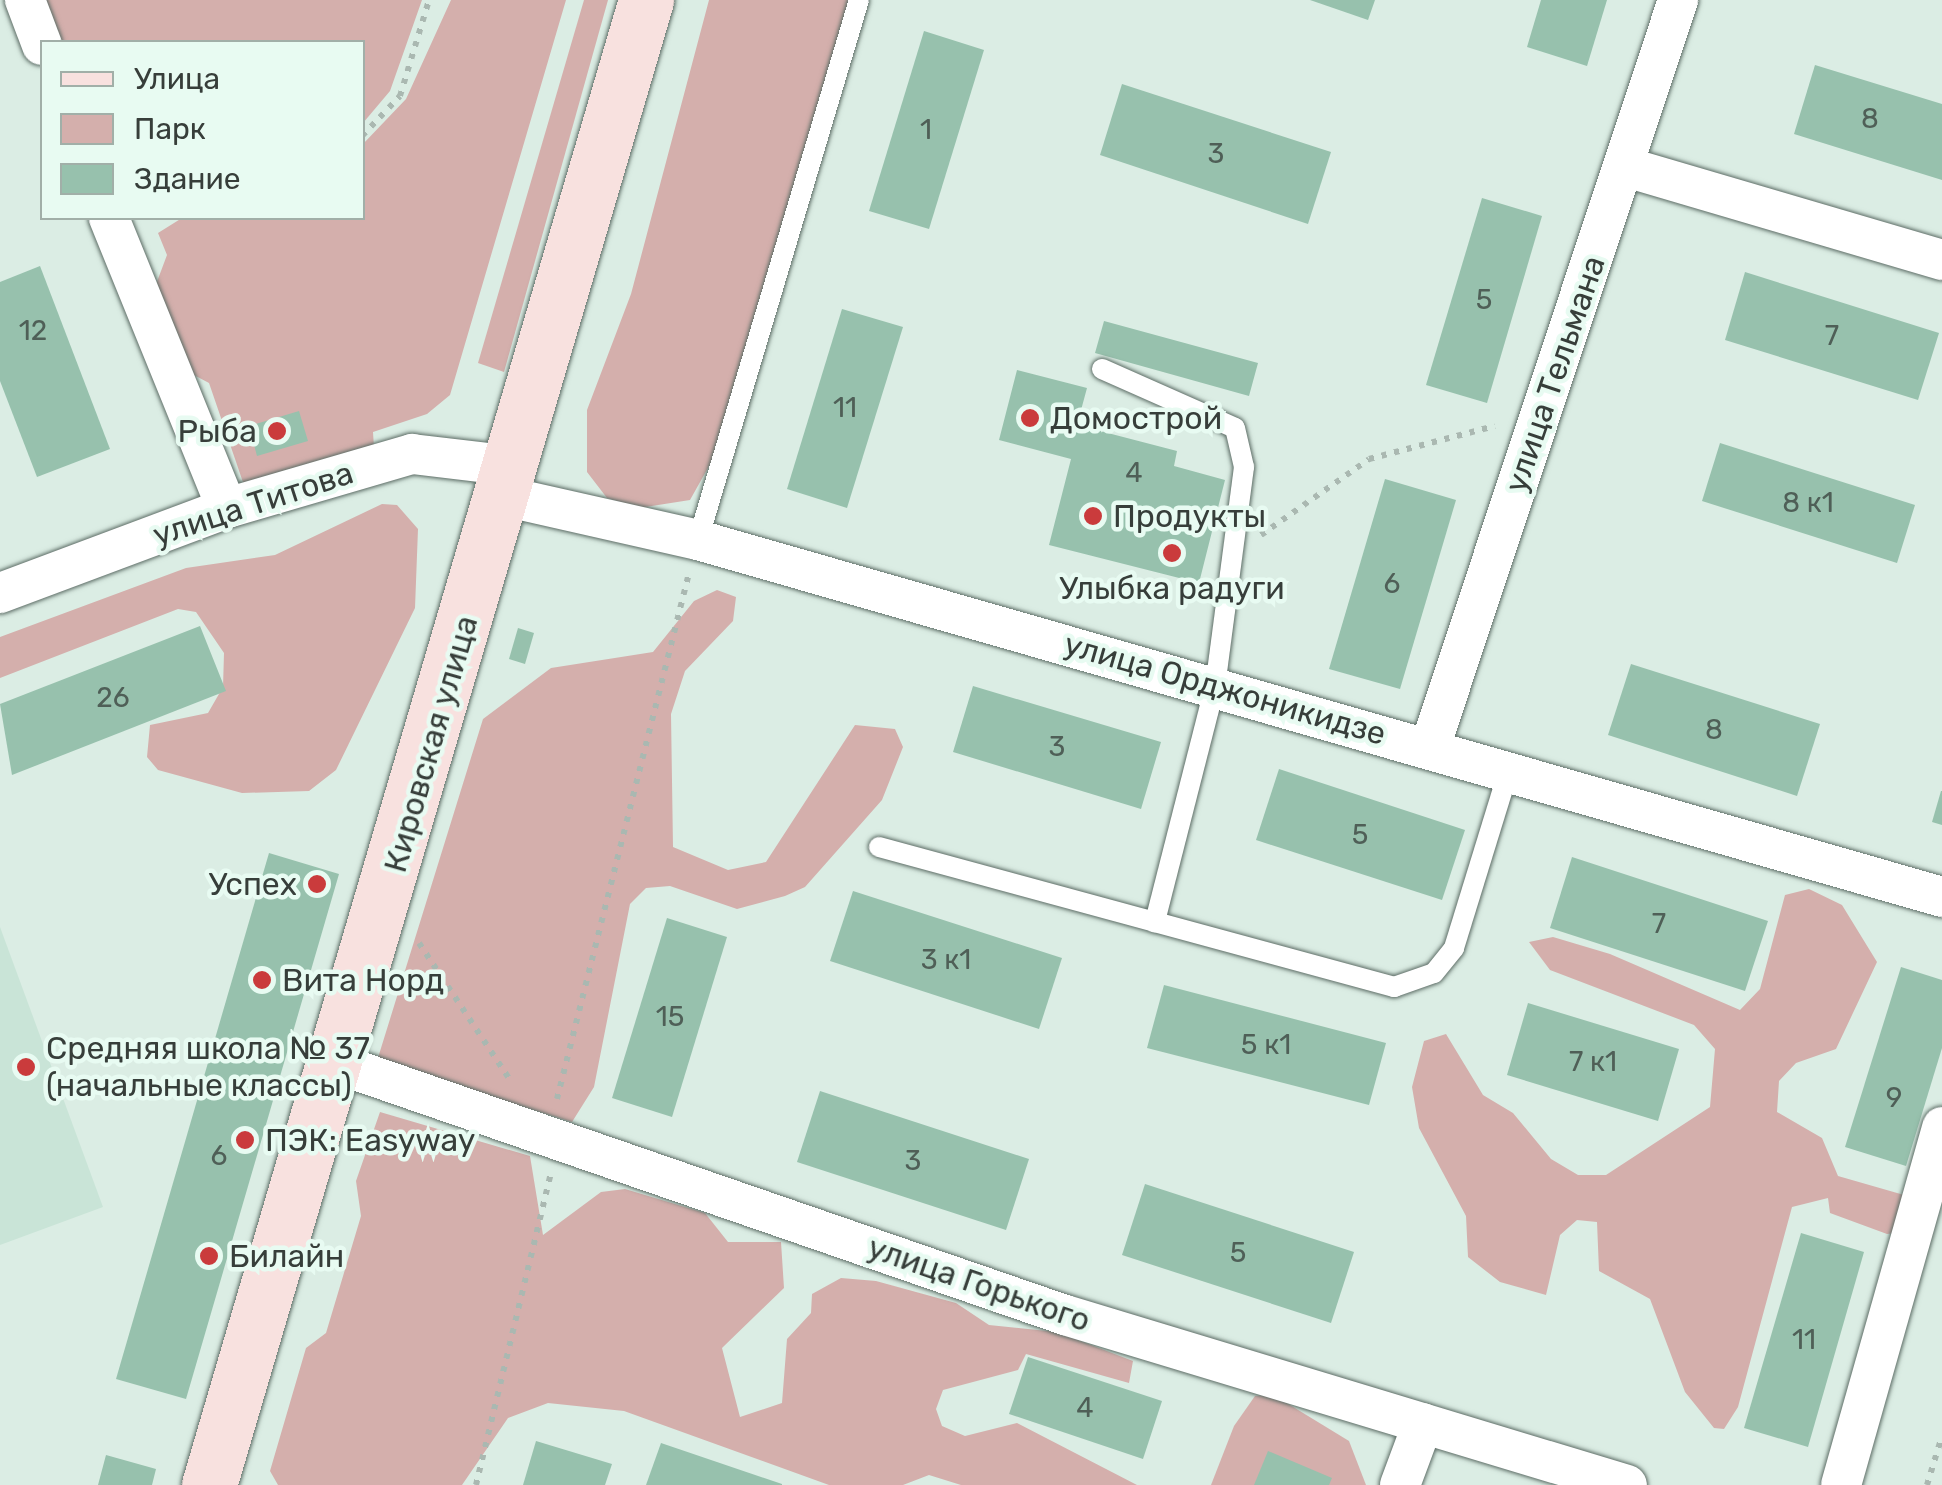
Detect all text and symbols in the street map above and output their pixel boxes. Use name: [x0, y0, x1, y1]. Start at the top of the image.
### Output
legend: [40, 40, 365, 220]
text: Улица: [134, 61, 220, 97]
house number: 8: [1861, 102, 1879, 136]
text: Парк: [134, 111, 206, 147]
house number: 1: [920, 113, 932, 147]
house number: 3: [1208, 137, 1224, 171]
text: Здание: [134, 161, 241, 197]
street label: улица Тельмана: [1497, 251, 1613, 497]
house number: 5: [1476, 283, 1492, 317]
house number: 12: [19, 314, 47, 348]
house number: 7: [1825, 319, 1839, 353]
house number: 11: [833, 391, 857, 425]
place label: Домострой: [1050, 399, 1222, 437]
marker: Домострой: [1019, 407, 1041, 429]
place label: Рыба: [178, 412, 257, 450]
marker: Рыба: [266, 420, 288, 442]
street label: улица Титова: [148, 454, 358, 554]
house number: 4: [1125, 456, 1143, 490]
house number: 8 к1: [1782, 486, 1834, 520]
place label: Продукты: [1113, 497, 1266, 535]
marker: Продукты: [1082, 505, 1104, 527]
marker: Улыбка радуги: [1161, 542, 1183, 564]
house number: 6: [1384, 567, 1400, 601]
place label: Улыбка радуги: [1059, 569, 1285, 607]
street label: Кировская улица: [376, 611, 486, 877]
street label: улица Орджоникидзе: [1060, 625, 1390, 753]
house number: 26: [96, 681, 130, 715]
house number: 8: [1705, 713, 1723, 747]
house number: 3: [1049, 730, 1065, 764]
house number: 5: [1352, 818, 1368, 852]
place label: Успех: [209, 865, 297, 903]
marker: Успех: [306, 873, 328, 895]
house number: 7: [1652, 907, 1666, 941]
house number: 3 к1: [921, 943, 971, 977]
place label: Вита Норд: [282, 961, 444, 999]
marker: Вита Норд: [251, 969, 273, 991]
house number: 15: [656, 1000, 684, 1034]
house number: 5 к1: [1241, 1028, 1291, 1062]
place label: Средняя школа № 37 (начальные классы): [46, 1030, 370, 1105]
house number: 7 к1: [1569, 1045, 1617, 1079]
marker: Средняя школа № 37 (начальные классы): [15, 1056, 37, 1078]
house number: 9: [1886, 1081, 1902, 1115]
place label: ПЭК: Easyway: [265, 1121, 475, 1159]
marker: ПЭК: Easyway: [234, 1129, 256, 1151]
house number: 6: [211, 1139, 227, 1173]
house number: 3: [905, 1144, 921, 1178]
street label: улица Горького: [863, 1228, 1095, 1340]
house number: 5: [1230, 1236, 1246, 1270]
place label: Билайн: [229, 1237, 344, 1275]
marker: Билайн: [198, 1245, 220, 1267]
house number: 11: [1792, 1323, 1816, 1357]
house number: 4: [1076, 1391, 1094, 1425]

